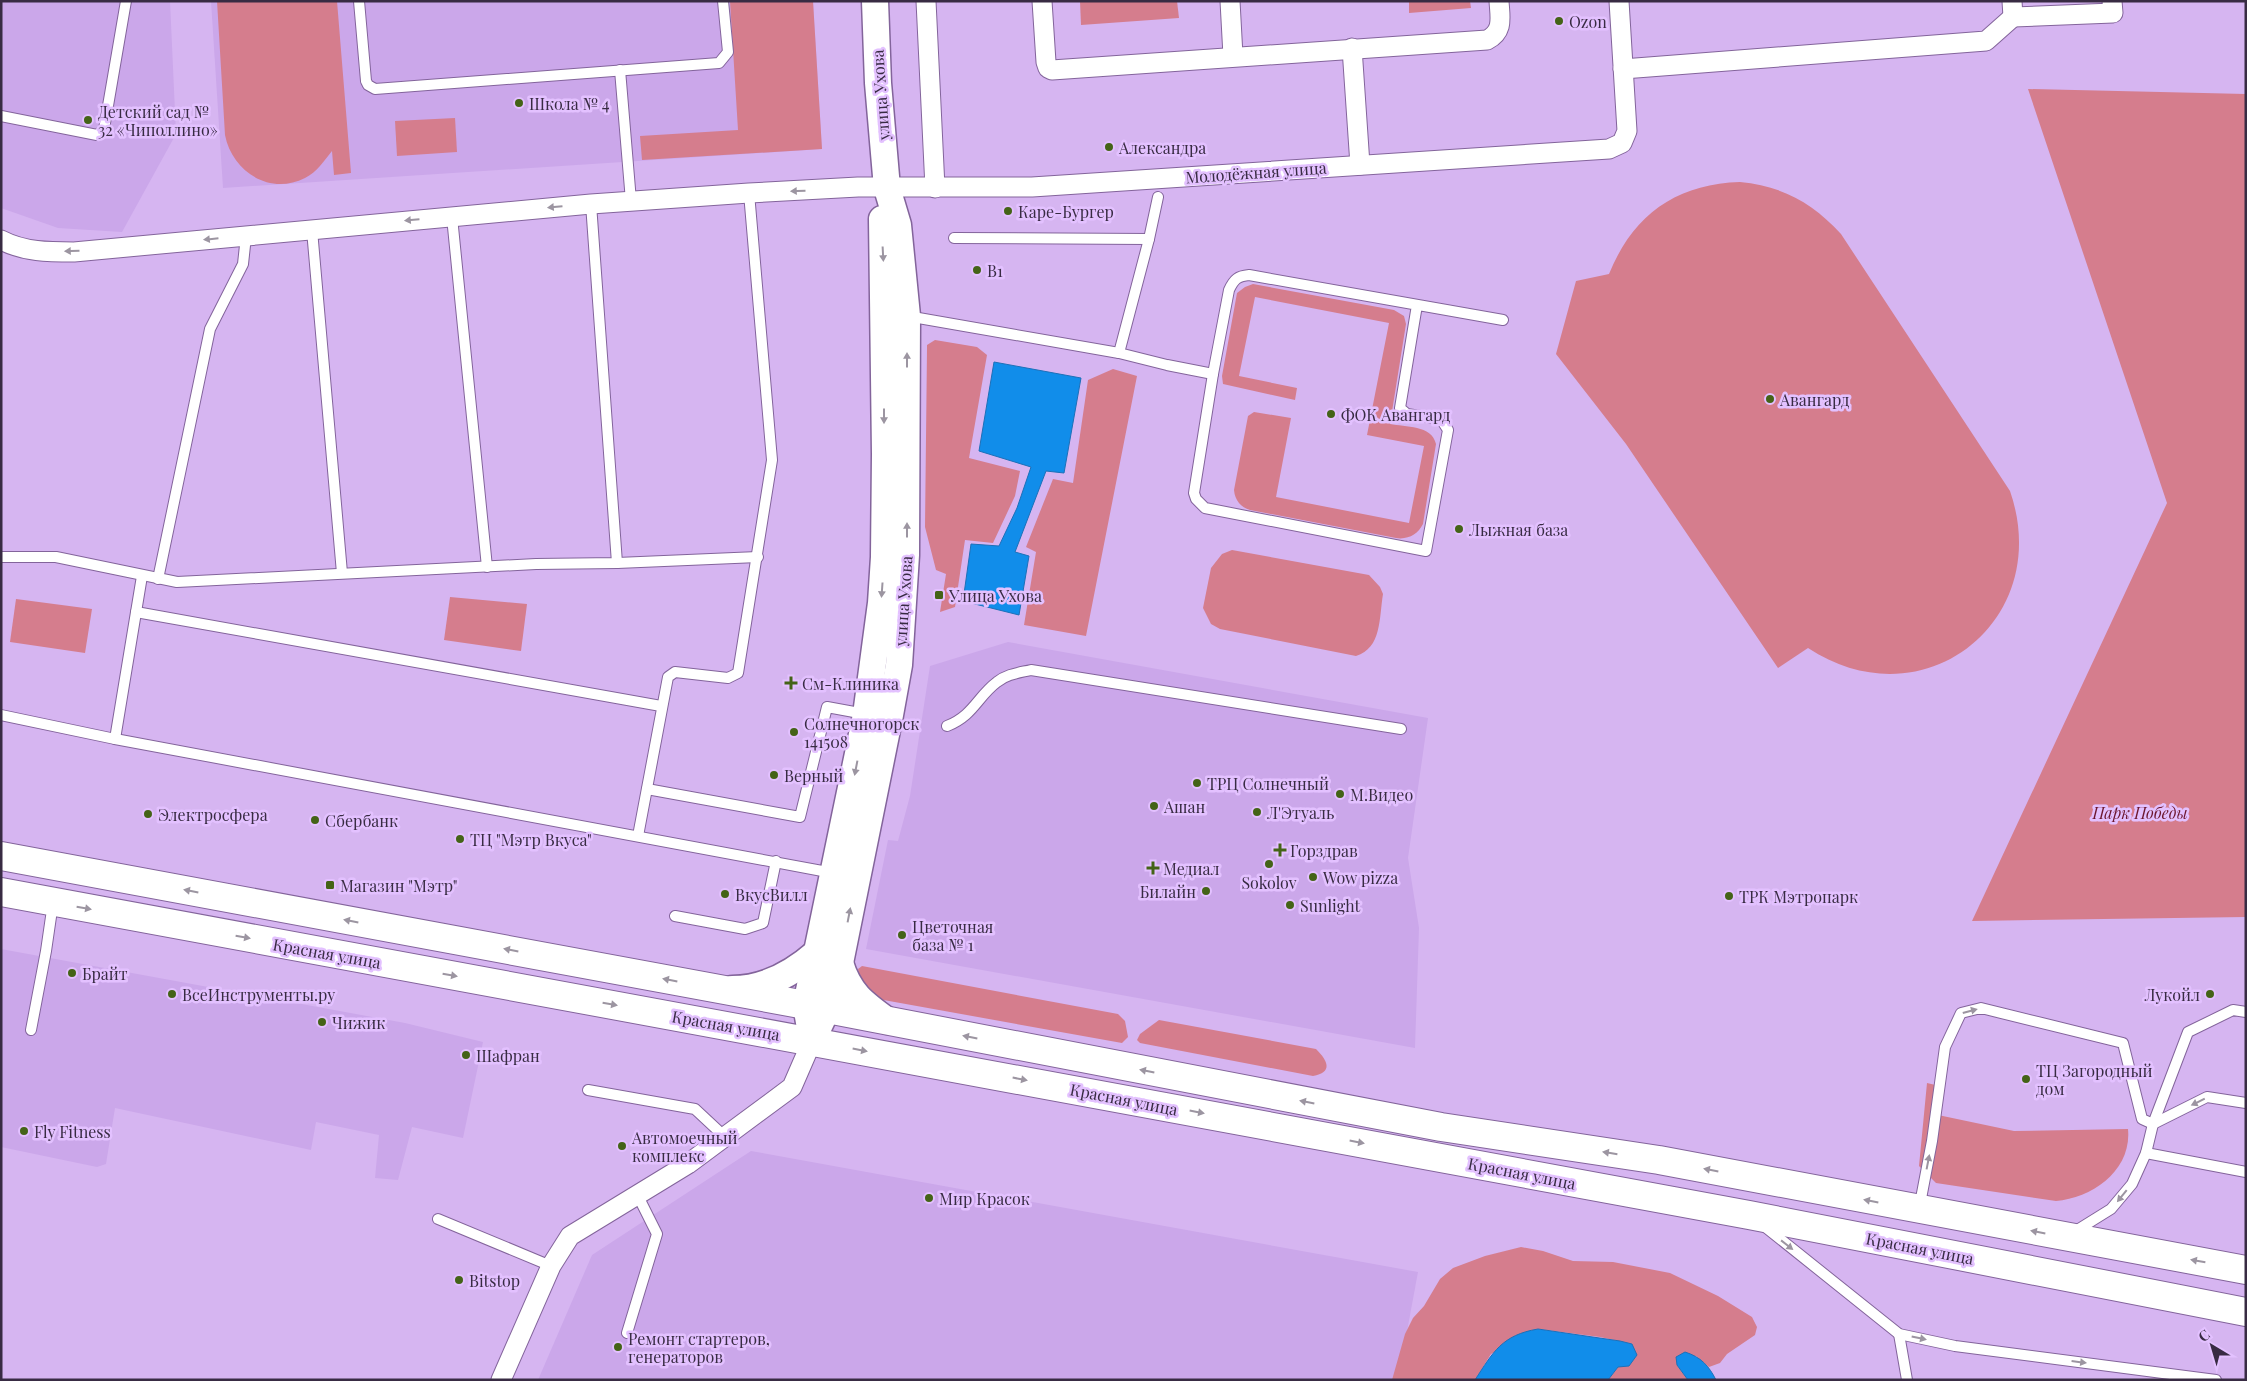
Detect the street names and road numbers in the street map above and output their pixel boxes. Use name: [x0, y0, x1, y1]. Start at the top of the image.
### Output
street label: улица Ухова: [866, 49, 894, 142]
street label: Молодёжная улица: [1185, 157, 1327, 187]
street label: улица Ухова: [889, 555, 917, 648]
street label: Красная улица: [271, 933, 383, 973]
street label: Красная улица: [670, 1005, 782, 1045]
street label: Красная улица: [1068, 1078, 1180, 1120]
street label: Красная улица: [1466, 1152, 1578, 1194]
street label: Красная улица: [1864, 1227, 1976, 1269]

